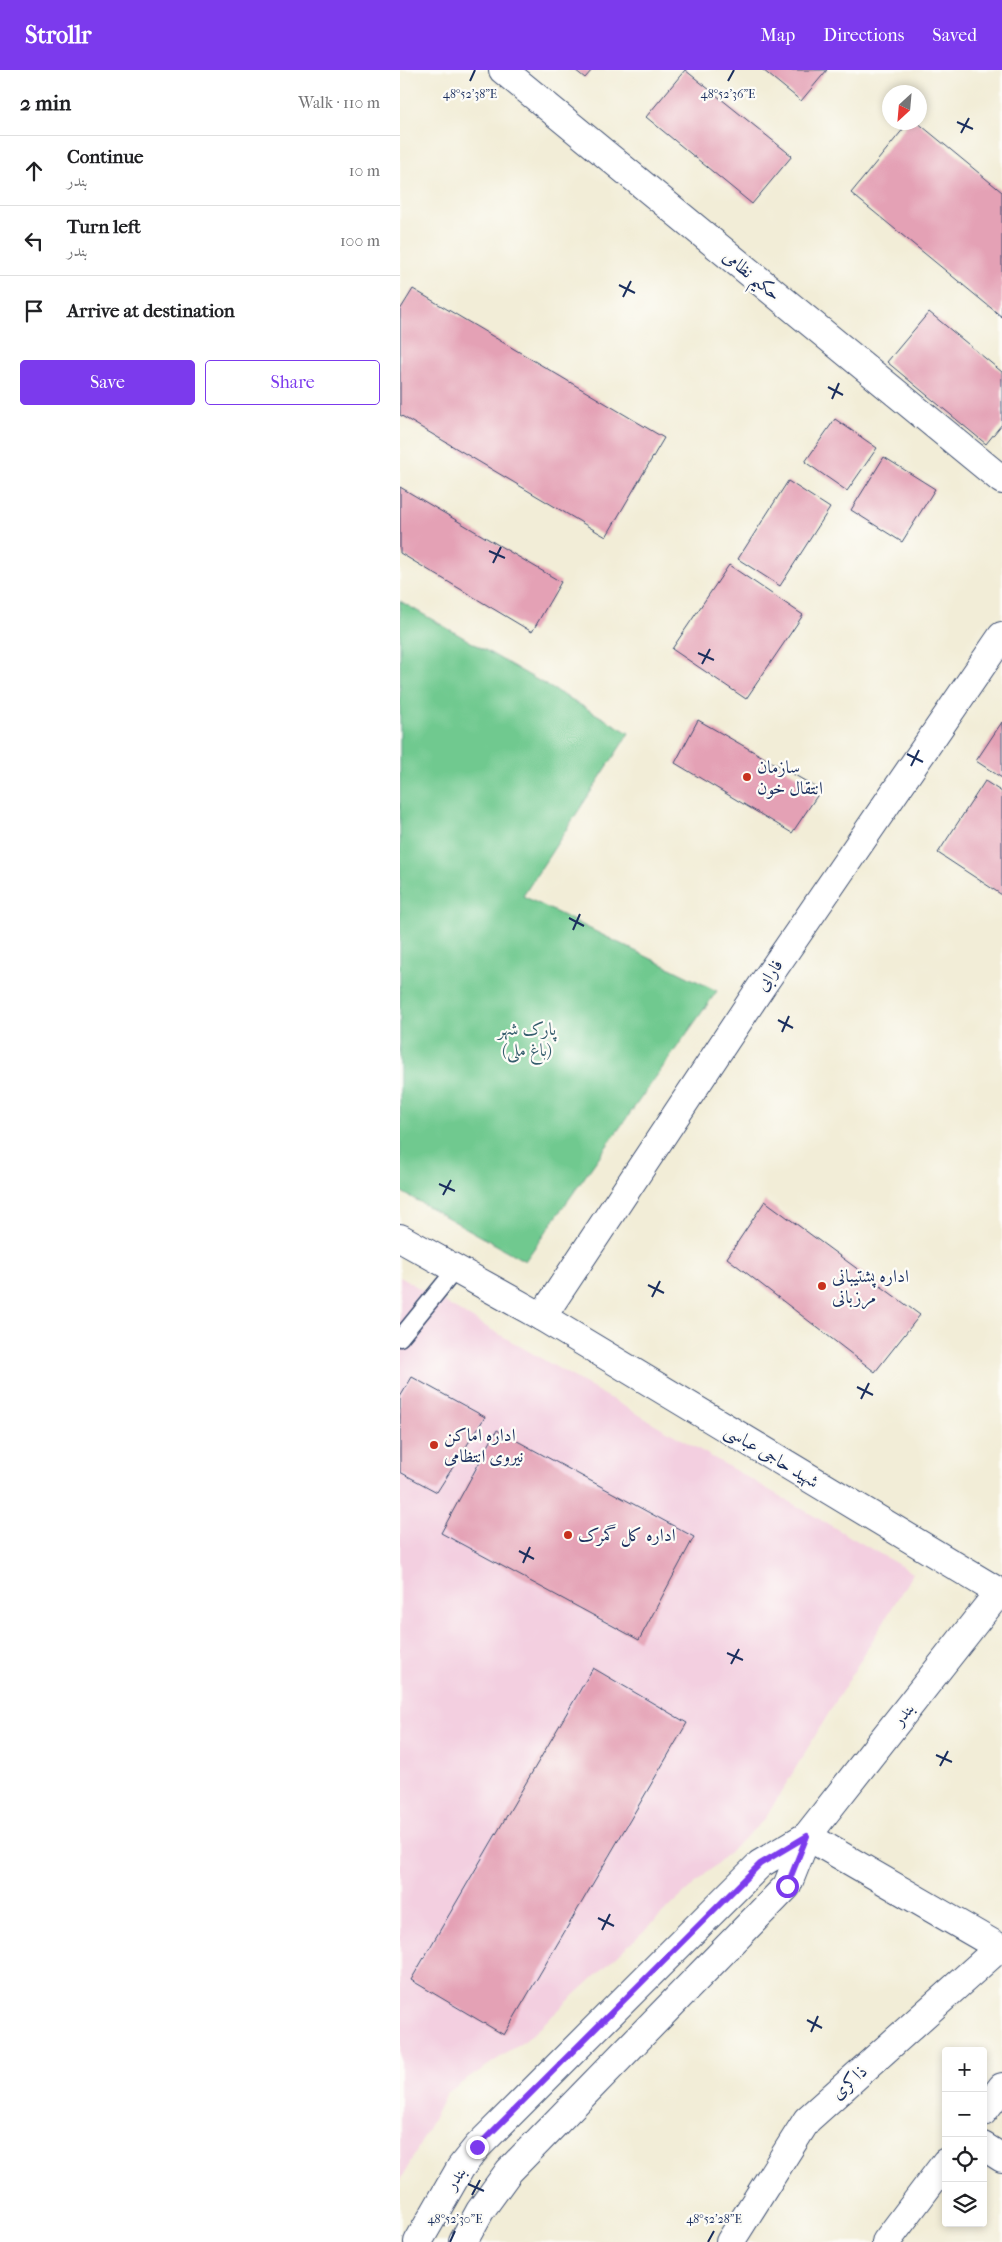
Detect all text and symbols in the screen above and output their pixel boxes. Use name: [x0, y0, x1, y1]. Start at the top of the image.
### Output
text: Strollr: [25, 21, 92, 49]
text: Map: [761, 25, 795, 46]
text: Directions: [823, 25, 904, 46]
text: Saved: [932, 25, 977, 46]
north arrow: [882, 85, 927, 130]
text: 48°52'38"E: [443, 87, 497, 101]
text: 48°52'36"E: [701, 87, 755, 101]
text: 2 min: [20, 91, 71, 115]
text: Walk · 110 m: [298, 93, 380, 112]
text: Continue: [67, 146, 143, 168]
icon: ahead: [20, 157, 48, 185]
text: 10 m: [349, 161, 380, 180]
text: بندر: [67, 171, 88, 190]
text: Turn left: [67, 216, 141, 238]
icon: left: [20, 227, 48, 255]
text: 100 m: [340, 231, 380, 250]
text: بندر: [67, 241, 88, 260]
street label: حکیم نظامی: [714, 246, 785, 311]
icon: arrive: [20, 297, 48, 325]
text: Arrive at destination: [67, 300, 235, 322]
button: Save: [20, 360, 195, 405]
button: Share: [205, 360, 380, 405]
place label: سازمان انتقال خون: [757, 757, 823, 799]
marker: سازمان انتقال خون: [741, 771, 753, 783]
street label: فارابی: [751, 955, 789, 996]
park label: پارک شهر (باغ ملی): [496, 1019, 558, 1065]
place label: اداره پشتیبانی مرزبانی: [832, 1266, 909, 1310]
marker: اداره پشتیبانی مرزبانی: [816, 1280, 828, 1292]
street label: شهید حاجی عباسی: [720, 1420, 823, 1494]
place label: اداره اماکن نیروی انتظامی: [444, 1425, 524, 1467]
marker: اداره اماکن نیروی انتظامی: [428, 1439, 440, 1451]
place label: اداره کل گمرک: [578, 1524, 676, 1547]
marker: اداره کل گمرک: [562, 1529, 574, 1541]
street label: بندر: [887, 1699, 919, 1731]
route start: [776, 1875, 799, 1898]
map controls: [942, 2047, 987, 2227]
button: +: [942, 2047, 987, 2092]
street label: ذاکری: [827, 2061, 872, 2104]
button: −: [942, 2092, 987, 2137]
route end: [466, 2136, 489, 2159]
button: locate: [942, 2137, 987, 2182]
street label: بندر: [439, 2163, 471, 2195]
button: layers: [942, 2182, 987, 2227]
text: 48°52'30"E: [428, 2212, 482, 2226]
text: 48°52'28"E: [686, 2212, 742, 2226]

